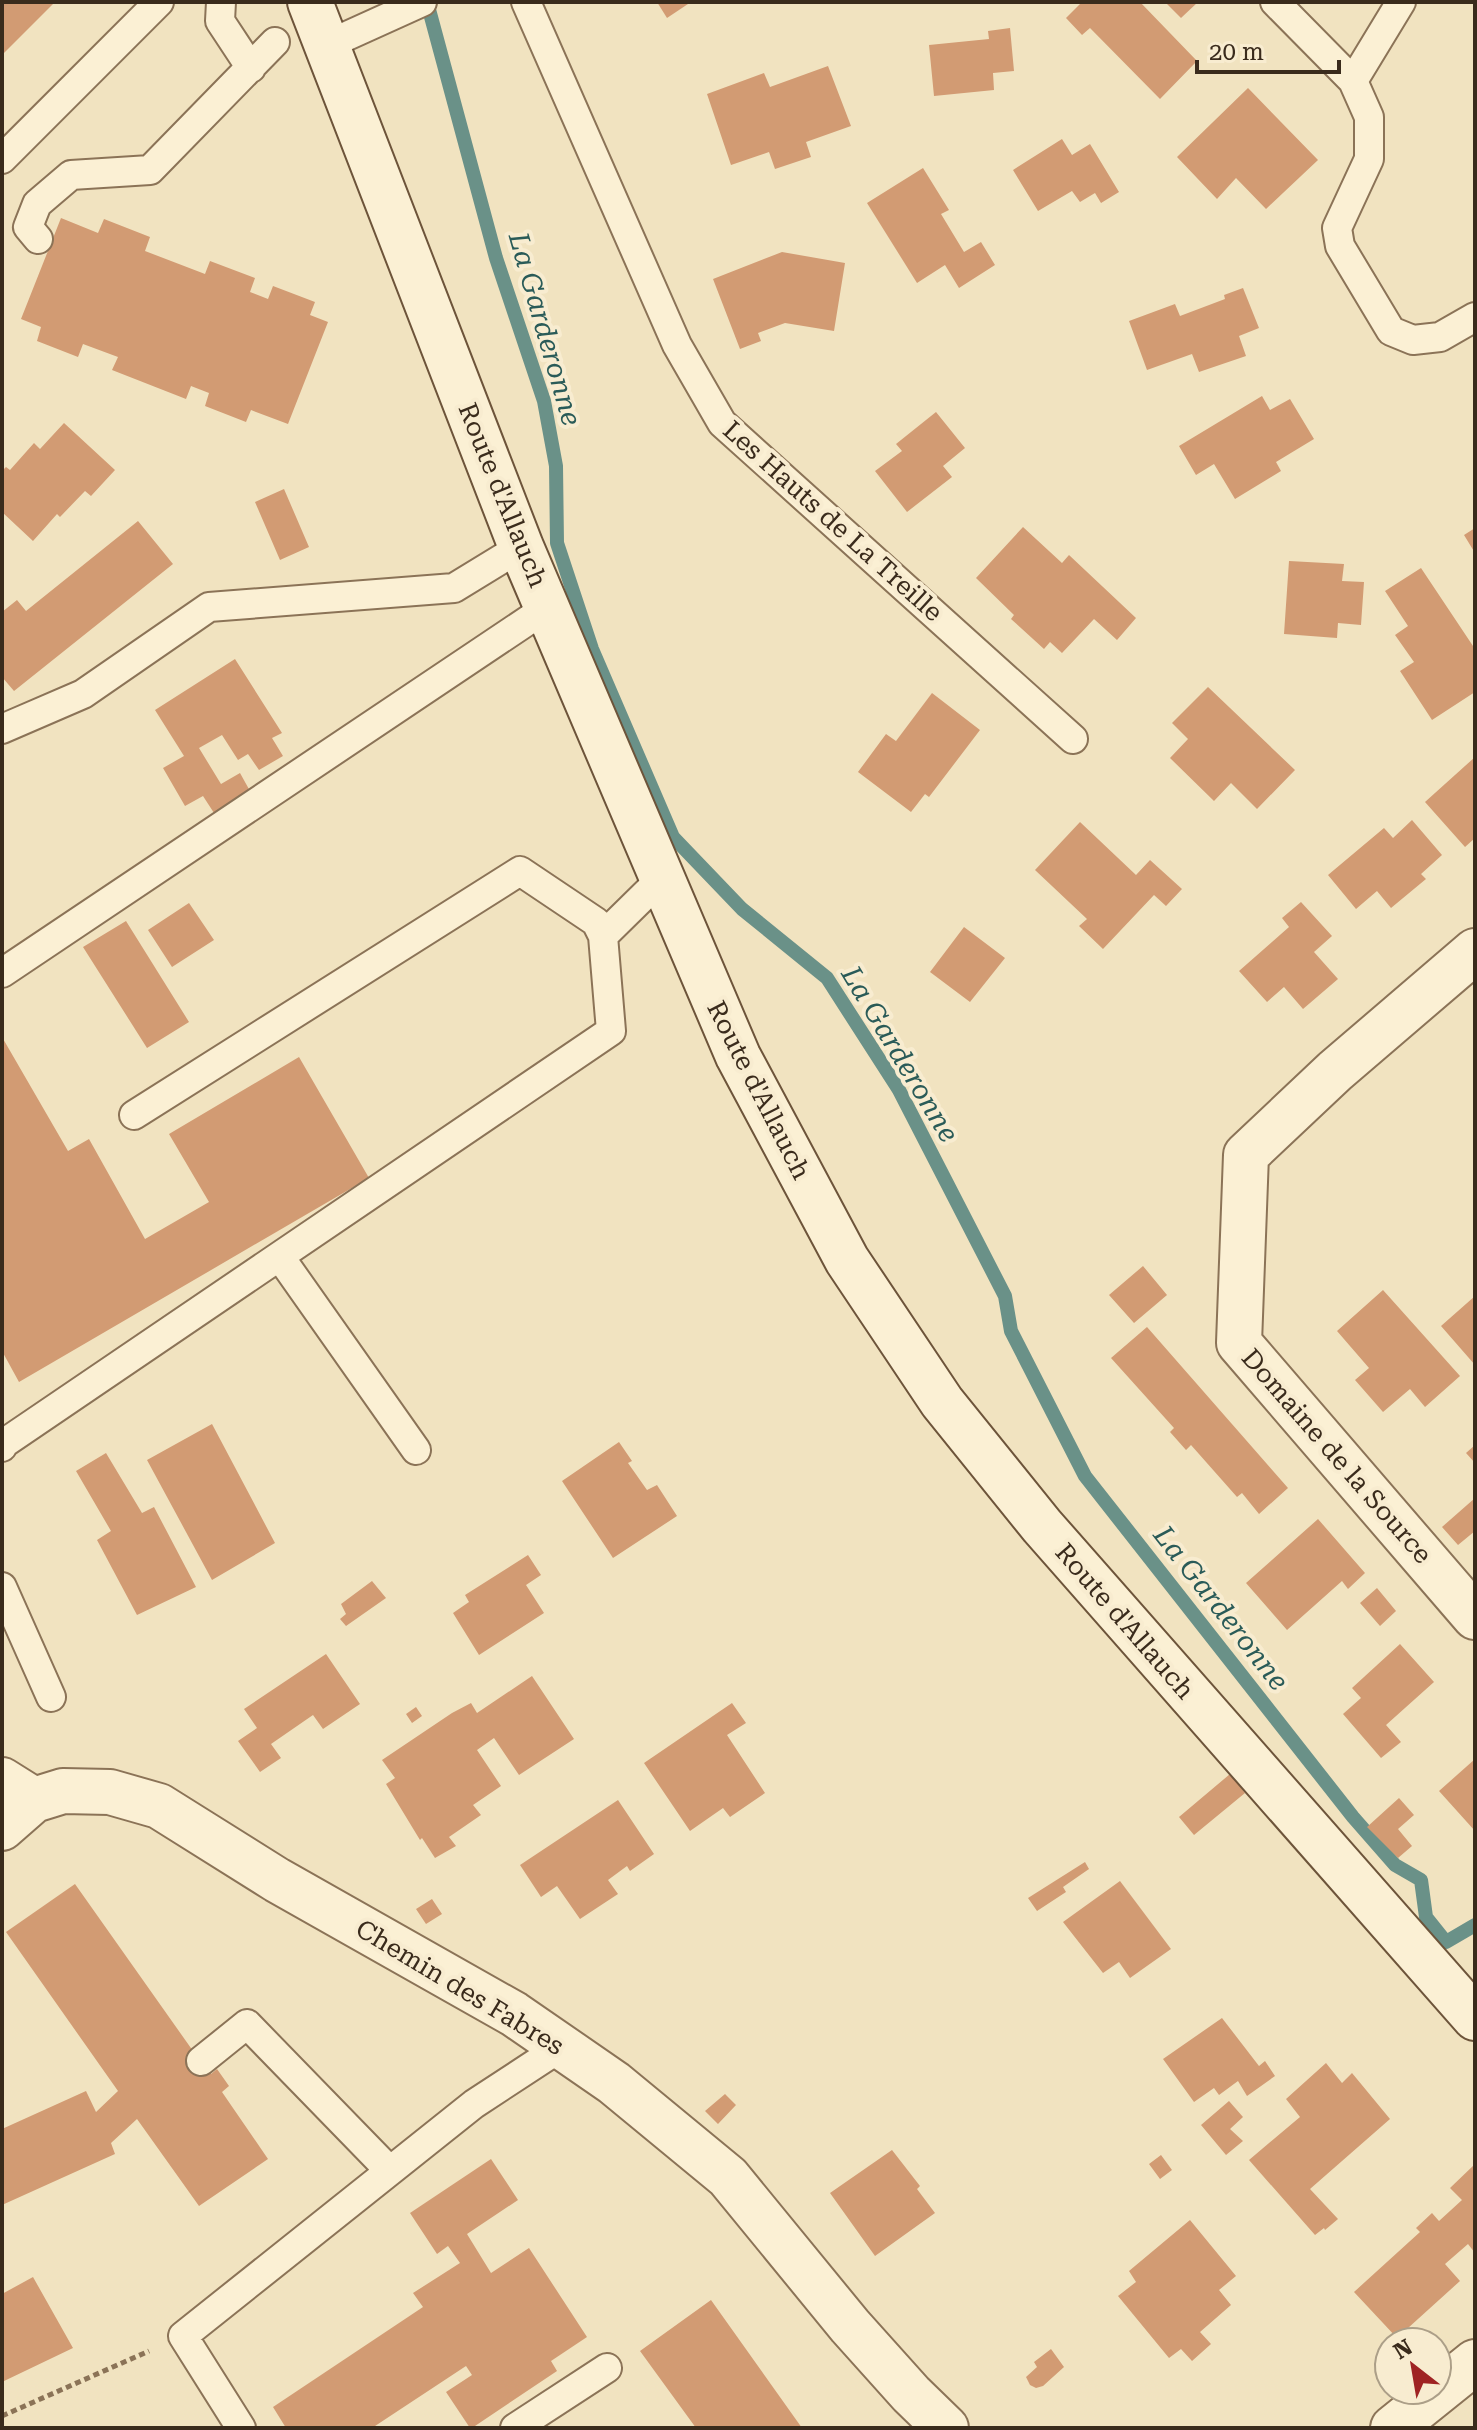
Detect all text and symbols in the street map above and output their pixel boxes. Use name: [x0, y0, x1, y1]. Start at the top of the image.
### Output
scale bar: [1197, 24, 1339, 74]
text: 20 m: [1209, 38, 1264, 66]
water label: La Garderonne: [501, 228, 588, 429]
street label: Route d'Allauch: [452, 398, 554, 592]
street label: Les Hauts de La Treille: [717, 415, 949, 627]
water label: La Garderonne: [834, 959, 965, 1148]
street label: Route d'Allauch: [701, 996, 817, 1184]
street label: Domaine de la Source: [1236, 1343, 1438, 1569]
water label: La Garderonne: [1146, 1519, 1295, 1697]
street label: Route d'Allauch: [1049, 1537, 1201, 1705]
street label: Chemin des Fabres: [351, 1913, 569, 2061]
north arrow: [1373, 2326, 1453, 2406]
text: N: [1389, 2334, 1417, 2364]

